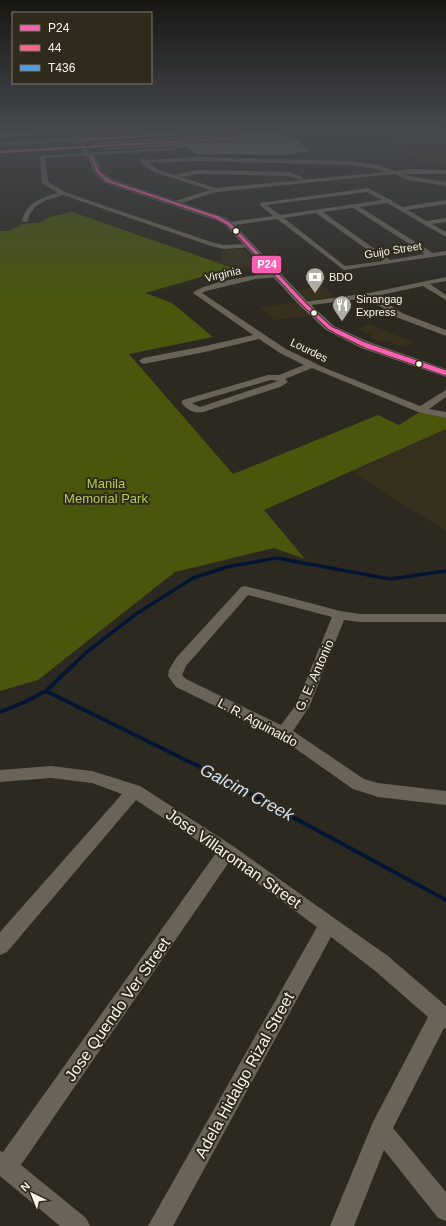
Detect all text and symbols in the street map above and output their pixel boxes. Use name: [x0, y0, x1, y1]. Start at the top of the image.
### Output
legend: [12, 12, 152, 84]
text: P24: [48, 21, 70, 35]
text: 44: [48, 41, 62, 55]
text: T436: [48, 61, 76, 75]
unlabelled marker: [231, 226, 241, 236]
street label: Guijo Street: [363, 240, 423, 260]
line badge: P24: [251, 255, 282, 274]
text: P24: [257, 258, 278, 270]
street label: Virginia: [204, 264, 243, 284]
bank icon: BDO: [304, 266, 326, 294]
place label: BDO: [329, 271, 353, 283]
place label: Sinangag Express: [356, 293, 403, 318]
restaurant icon: Sinangag Express: [331, 294, 353, 322]
unlabelled marker: [309, 308, 319, 318]
street label: Lourdes: [288, 336, 330, 364]
unlabelled marker: [414, 359, 424, 369]
park label: Manila Memorial Park: [64, 476, 148, 506]
street label: G. E. Antonio: [292, 637, 337, 713]
street label: L. R. Aguinaldo: [215, 695, 300, 750]
water label: Galcim Creek: [197, 760, 298, 826]
street label: Jose Villaroman Street: [163, 805, 305, 912]
street label: Jose Quendo Ver Street: [61, 934, 174, 1084]
street label: Adela Hidalgo Rizal Street: [192, 989, 297, 1161]
north arrow: [12, 1174, 52, 1214]
text: N: [18, 1180, 32, 1194]

